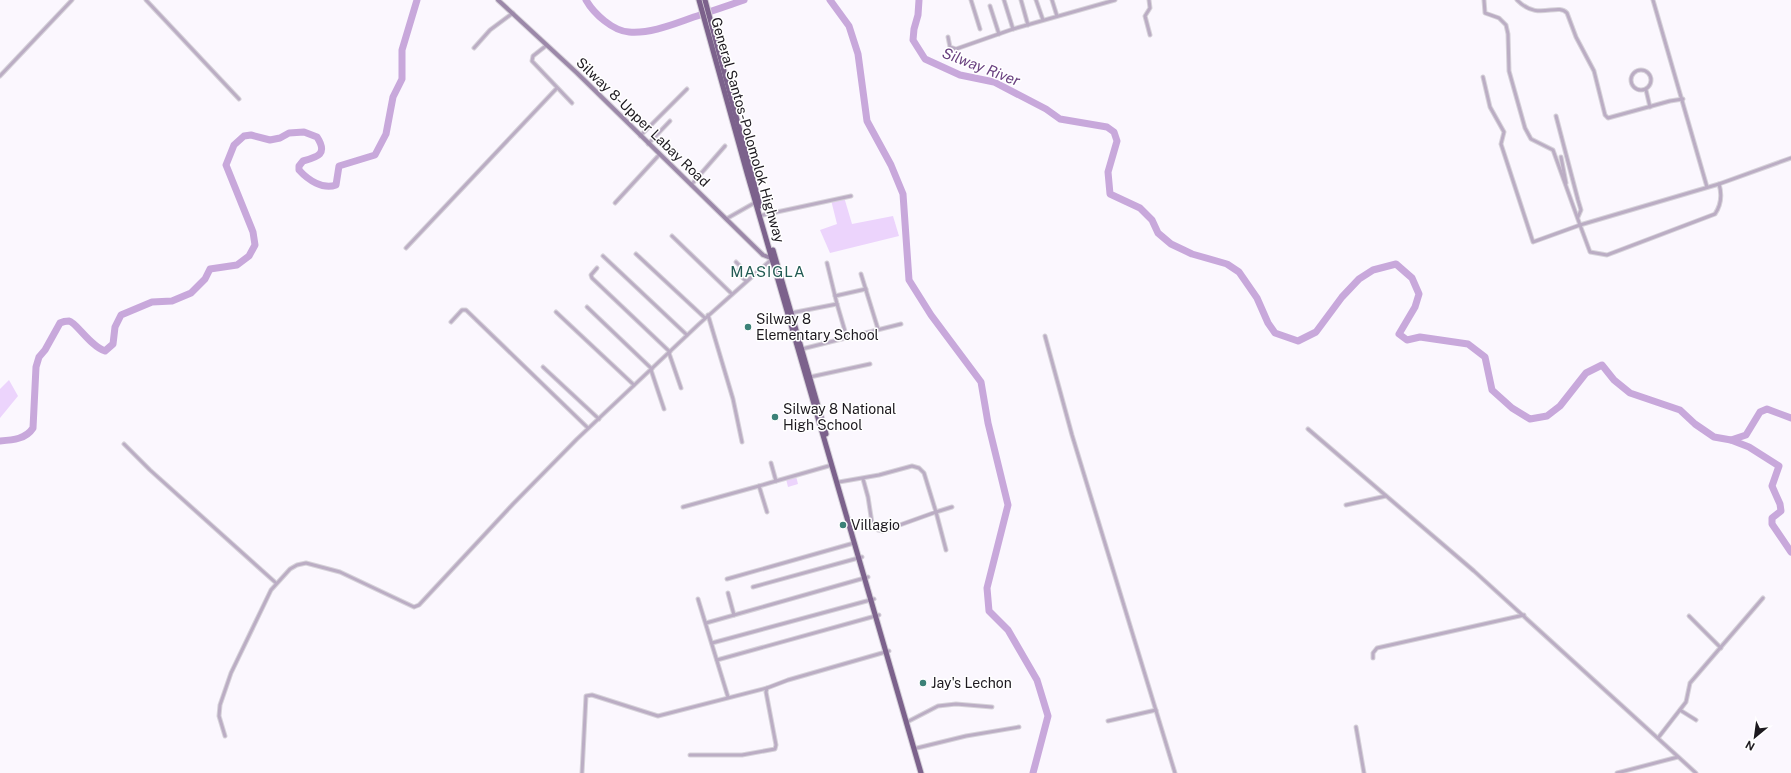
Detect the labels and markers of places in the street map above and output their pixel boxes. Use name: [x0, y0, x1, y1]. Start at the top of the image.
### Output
place label: Silway 8 Elementary School: [756, 311, 879, 343]
marker: Silway 8 Elementary School: [743, 322, 753, 332]
place label: Silway 8 National High School: [783, 401, 896, 433]
marker: Silway 8 National High School: [770, 412, 780, 422]
place label: Villagio: [851, 517, 900, 533]
marker: Villagio: [838, 520, 848, 530]
place label: Jay's Lechon: [931, 675, 1012, 691]
marker: Jay's Lechon: [918, 678, 928, 688]

